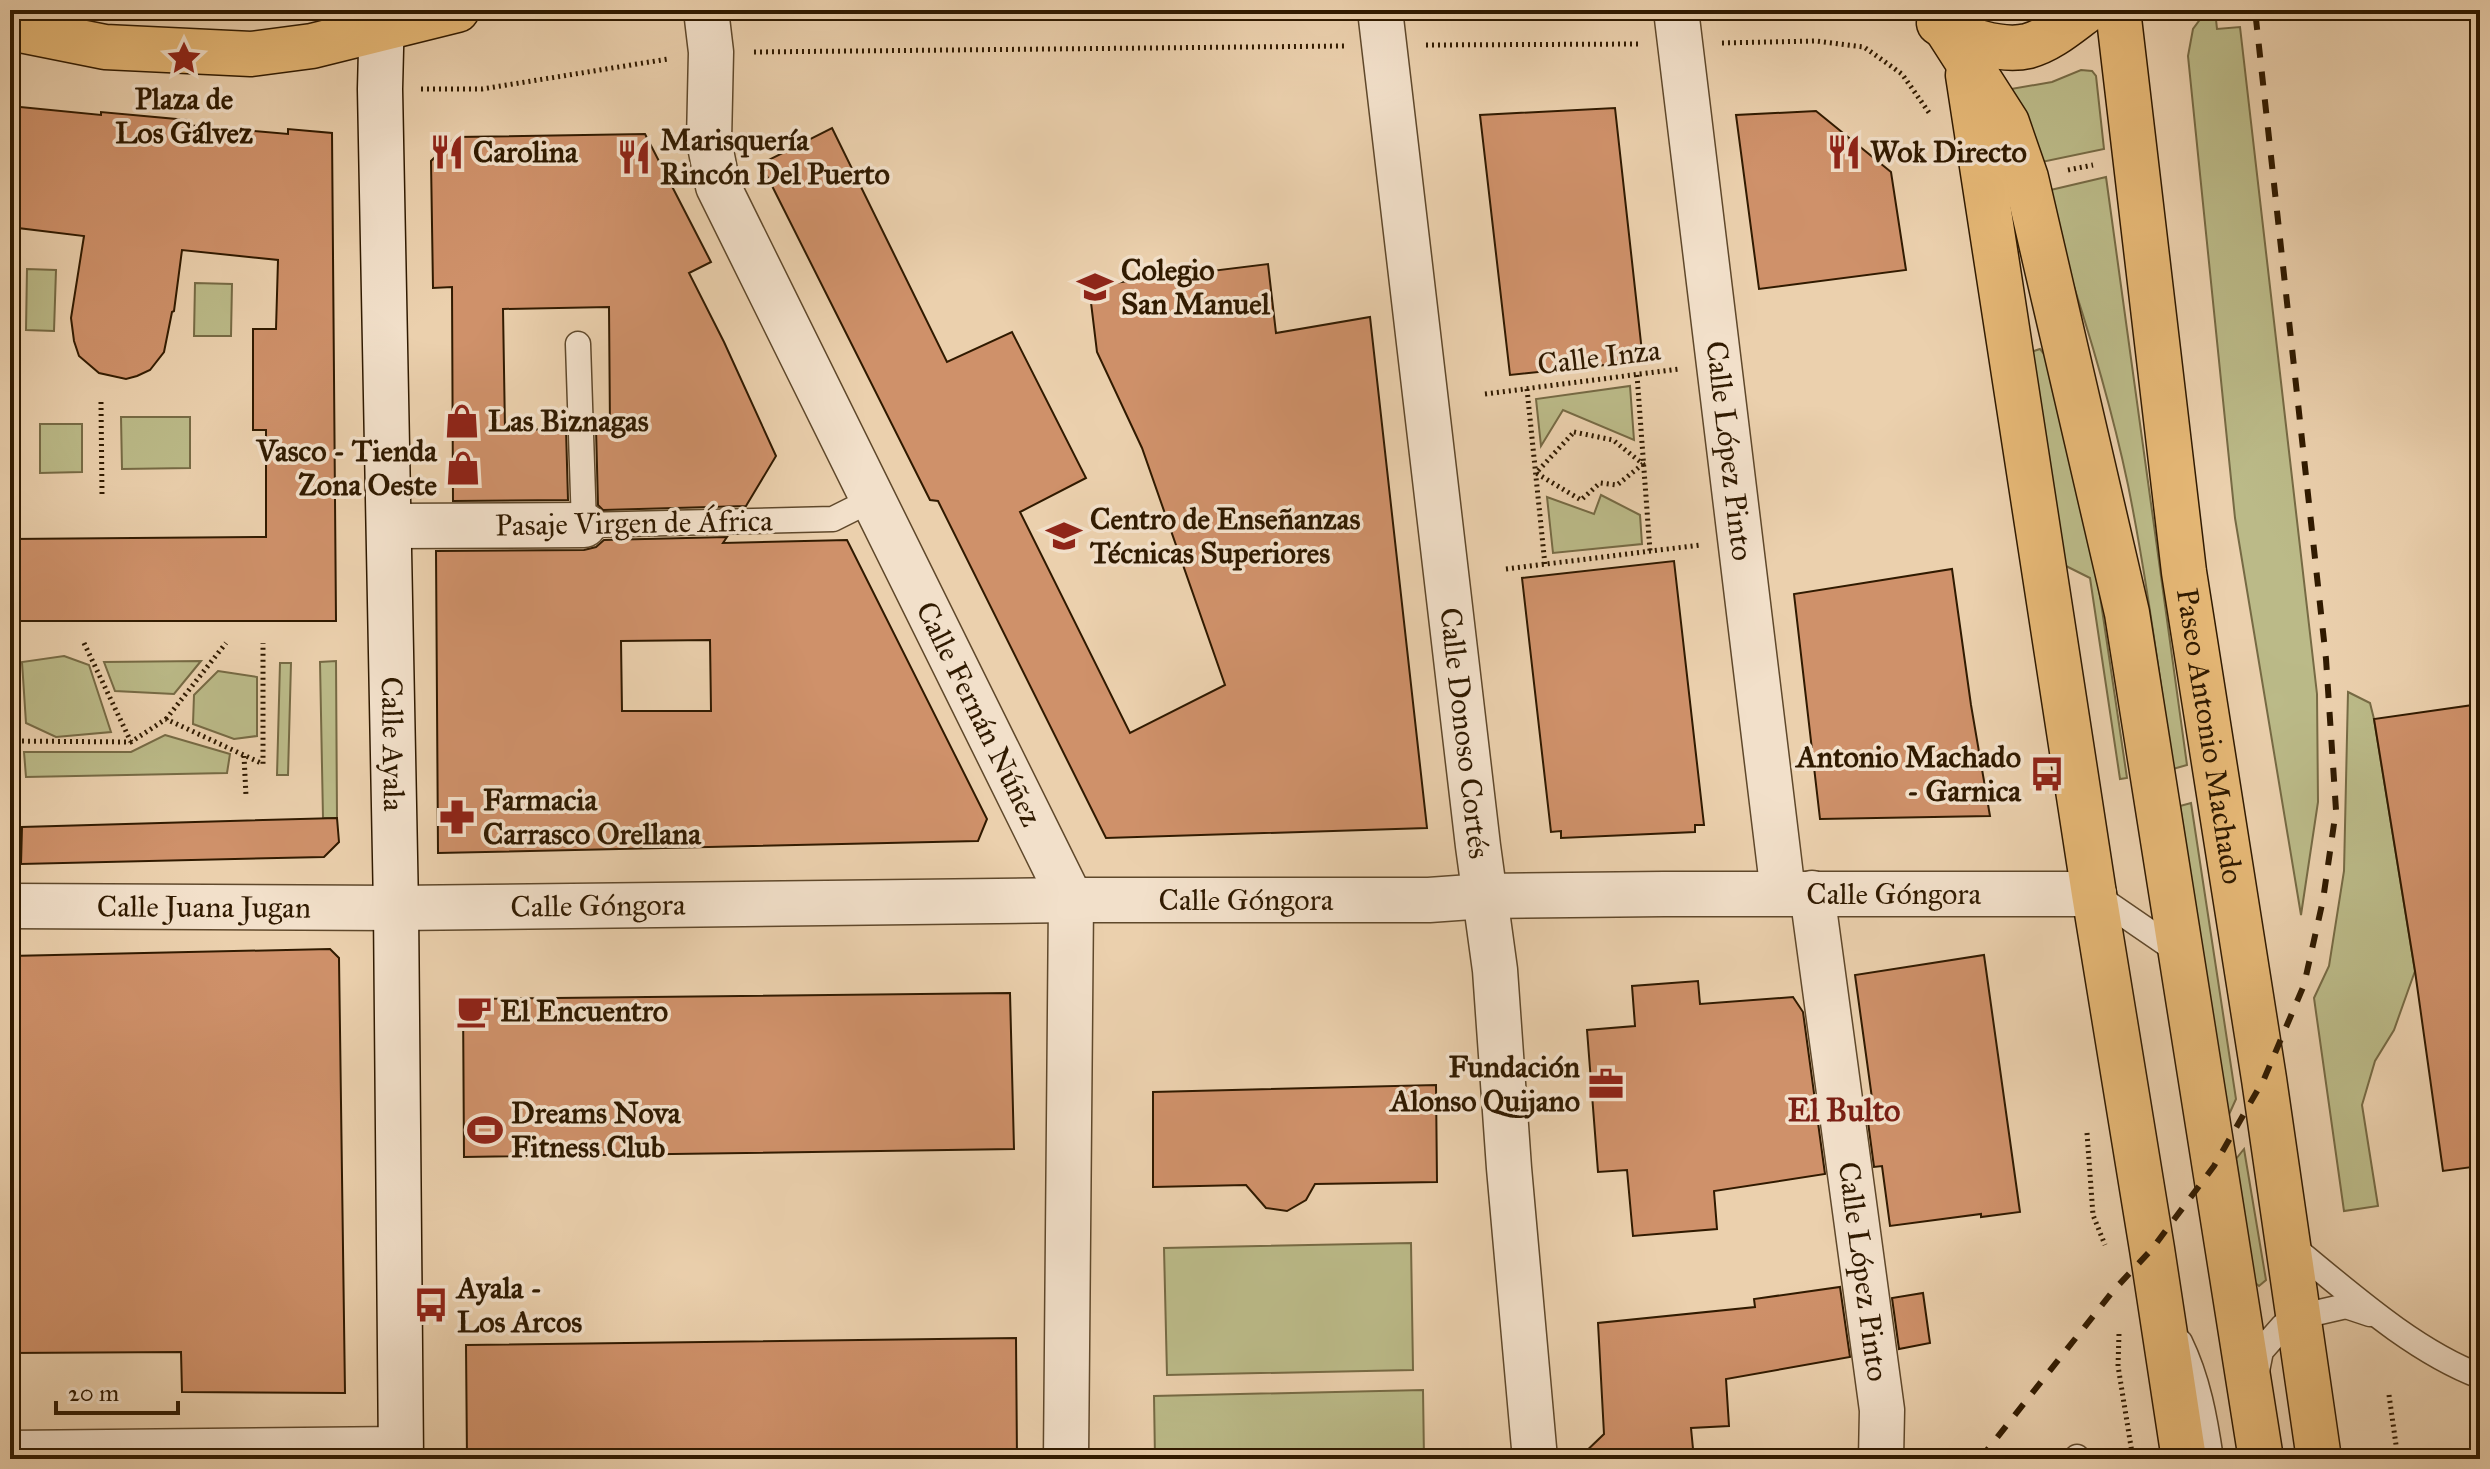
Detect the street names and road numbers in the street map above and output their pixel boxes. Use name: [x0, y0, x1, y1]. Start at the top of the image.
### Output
street label: Calle Inza: [1535, 332, 1663, 382]
street label: Calle López Pinto: [1698, 339, 1761, 563]
street label: Pasaje Virgen de África: [495, 502, 773, 543]
street label: Paseo Antonio Machado: [2169, 586, 2251, 887]
street label: Calle Fernán Núñez: [908, 596, 1050, 832]
street label: Calle Donoso Cortés: [1432, 605, 1498, 861]
street label: Calle Ayala: [373, 676, 412, 812]
street label: Calle Góngora: [1806, 876, 1982, 912]
street label: Calle Góngora: [1158, 882, 1334, 918]
street label: Calle Góngora: [510, 887, 686, 925]
street label: Calle Juana Jugan: [97, 888, 311, 926]
street label: Calle López Pinto: [1831, 1160, 1896, 1384]

